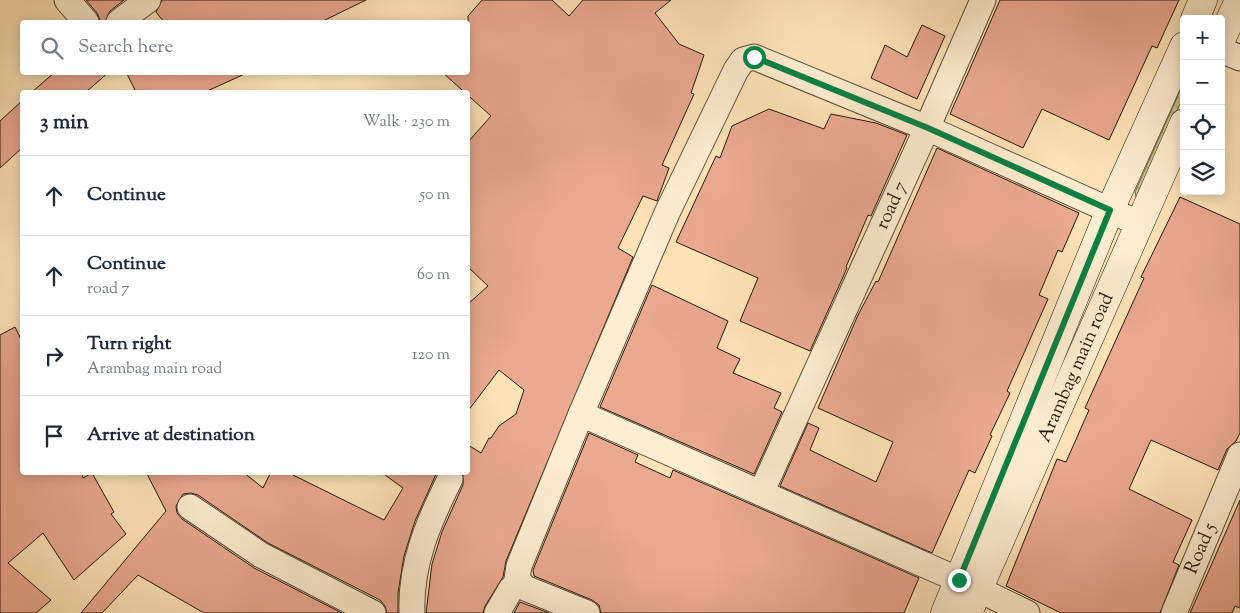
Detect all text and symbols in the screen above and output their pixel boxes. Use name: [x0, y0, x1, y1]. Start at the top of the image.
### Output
map controls: [1180, 15, 1225, 195]
button: +: [1180, 15, 1225, 60]
search box: [20, 20, 470, 75]
icon: search: [38, 34, 66, 62]
text: Search here: [78, 34, 173, 61]
route start: [743, 46, 766, 69]
button: −: [1180, 60, 1225, 105]
button: locate: [1180, 105, 1225, 150]
text: 3 min: [40, 108, 89, 138]
text: Walk · 230 m: [363, 111, 450, 134]
button: layers: [1180, 150, 1225, 195]
street label: road 7: [869, 176, 915, 234]
icon: ahead: [40, 182, 68, 210]
text: Continue: [87, 182, 166, 209]
text: 50 m: [419, 184, 450, 207]
text: Continue: [87, 251, 166, 278]
icon: ahead: [40, 262, 68, 290]
text: 60 m: [417, 264, 450, 287]
text: road 7: [87, 278, 129, 301]
street label: Arambag main road: [1031, 289, 1121, 447]
text: Turn right: [87, 331, 171, 358]
icon: right: [40, 342, 68, 370]
text: 120 m: [412, 344, 450, 367]
text: Arambag main road: [87, 358, 222, 381]
icon: arrive: [40, 422, 68, 450]
text: Arrive at destination: [87, 422, 255, 449]
street label: Road 5: [1178, 518, 1224, 578]
route end: [948, 569, 971, 592]

